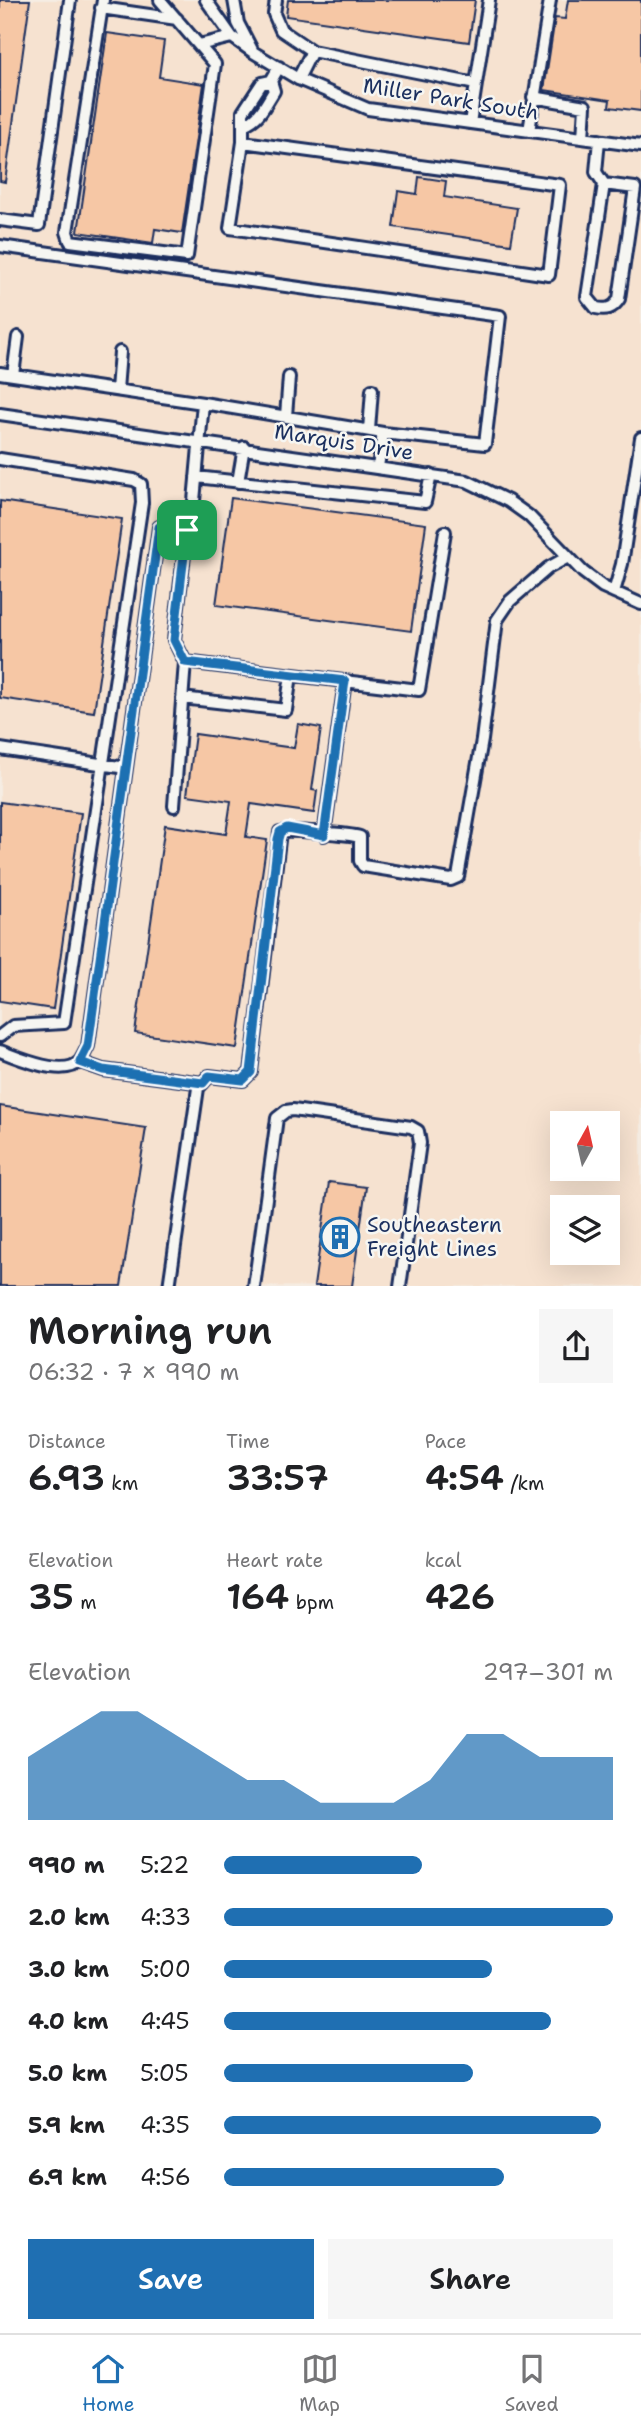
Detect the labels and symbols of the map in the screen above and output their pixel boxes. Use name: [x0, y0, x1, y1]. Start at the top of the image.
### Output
street label: Miller Park South: [361, 71, 541, 127]
street label: Marquis Drive: [272, 417, 416, 467]
pin: [157, 500, 217, 560]
north arrow: [550, 1111, 620, 1181]
place label: Southeastern Freight Lines: [367, 1211, 502, 1263]
building icon: Southeastern Freight Lines: [319, 1216, 361, 1258]

